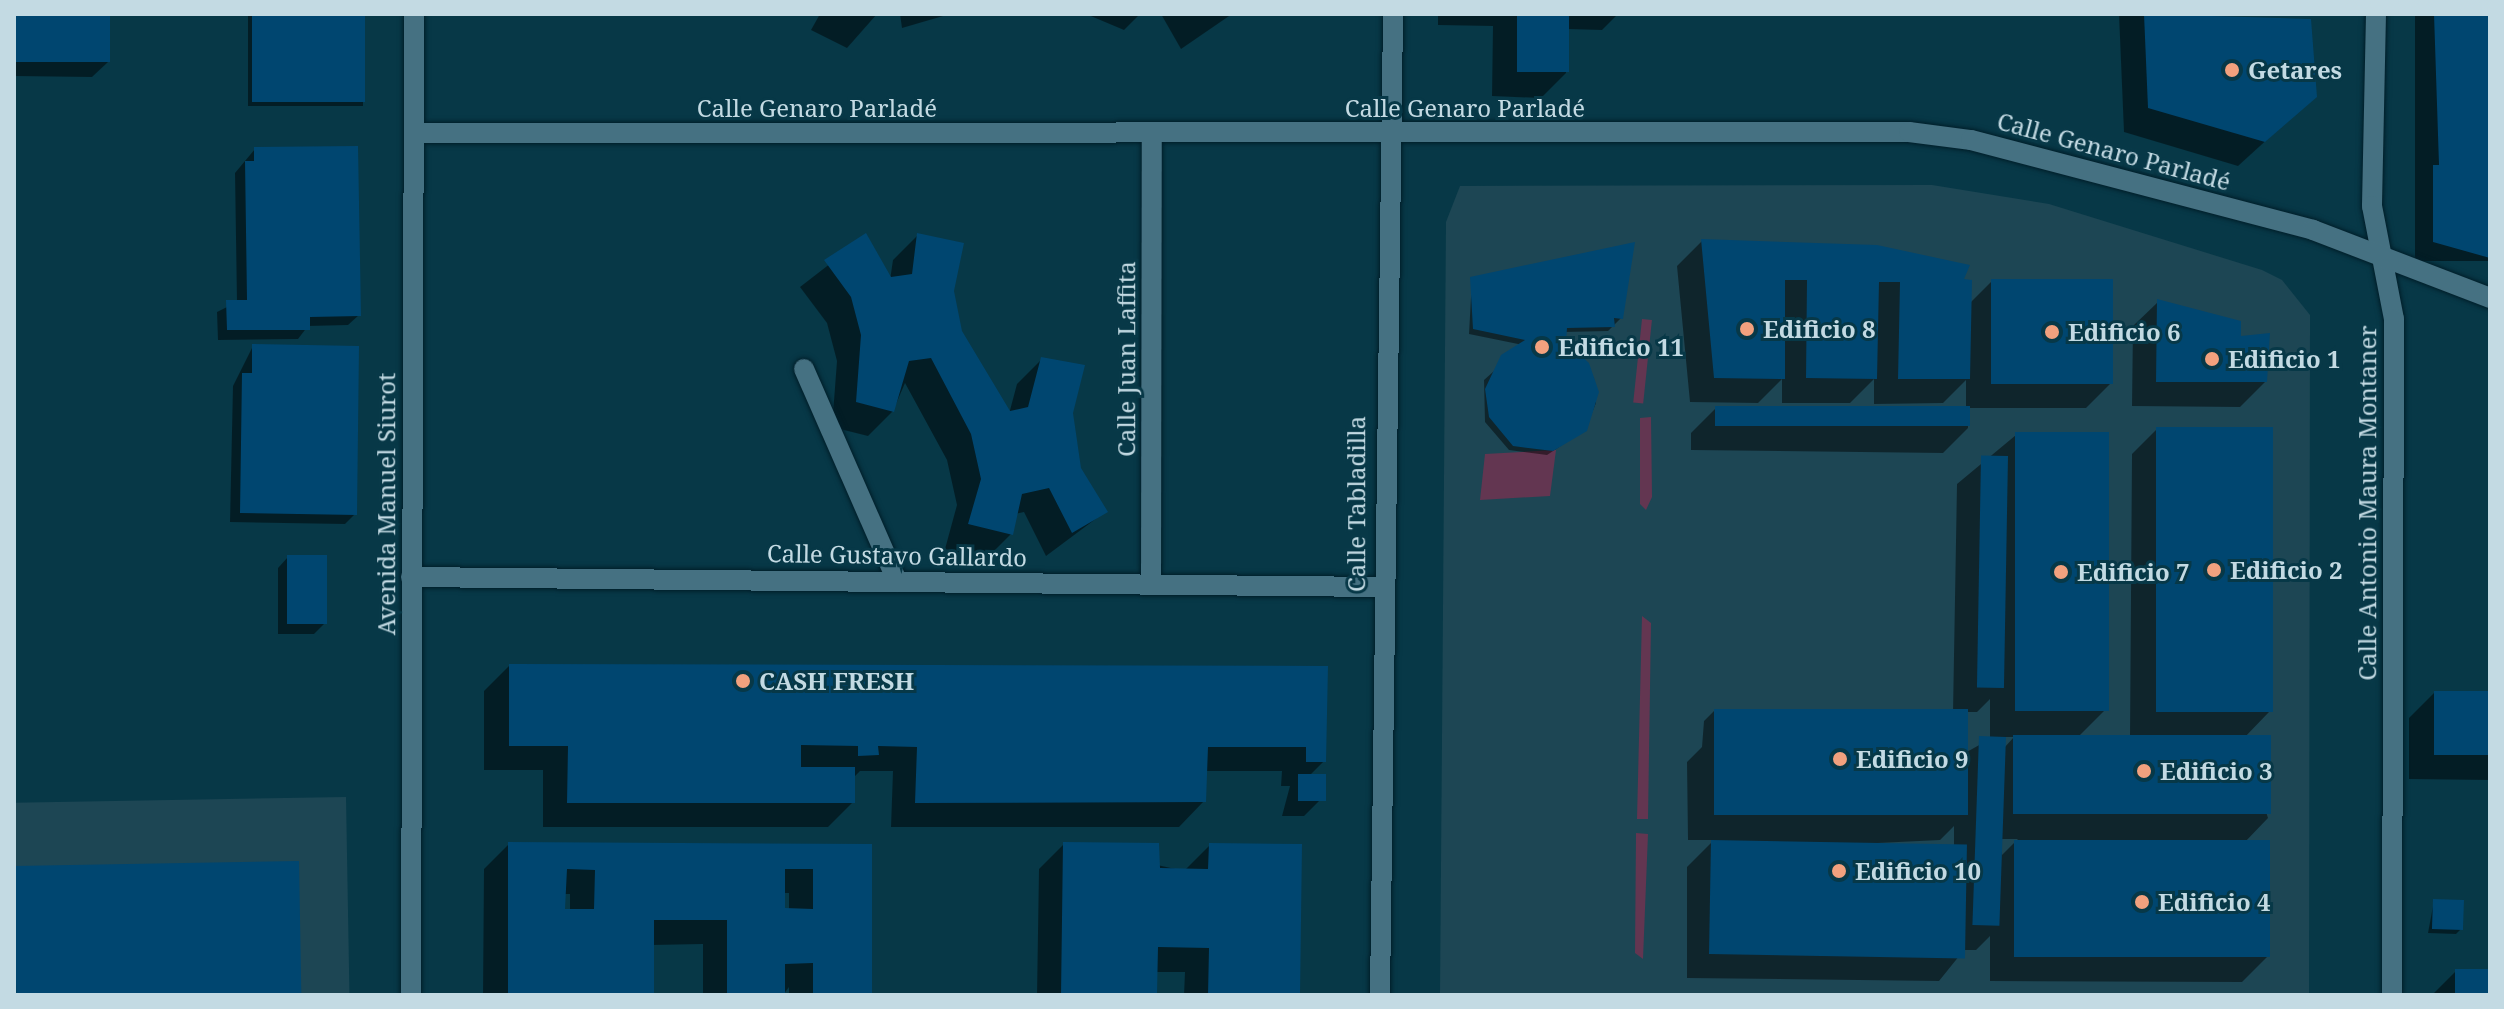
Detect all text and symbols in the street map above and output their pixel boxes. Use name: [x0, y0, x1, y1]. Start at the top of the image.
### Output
place label: Getares: [2248, 56, 2342, 84]
marker: Getares: [2223, 61, 2241, 79]
street label: Calle Genaro Parladé: [697, 94, 937, 122]
street label: Calle Genaro Parladé: [1345, 94, 1585, 122]
street label: Calle Genaro Parladé: [1994, 106, 2234, 196]
street label: Calle Juan Laffita: [1112, 261, 1140, 457]
place label: Edificio 8: [1763, 315, 1876, 343]
place label: Edificio 6: [2068, 318, 2181, 346]
marker: Edificio 8: [1738, 320, 1756, 338]
marker: Edificio 6: [2043, 323, 2061, 341]
street label: Calle Antonio Maura Montaner: [2353, 325, 2381, 681]
place label: Edificio 11: [1558, 333, 1684, 361]
marker: Edificio 11: [1533, 338, 1551, 356]
place label: Edificio 1: [2228, 345, 2341, 373]
marker: Edificio 1: [2203, 350, 2221, 368]
street label: Avenida Manuel Siurot: [372, 373, 400, 635]
street label: Calle Tabladilla: [1342, 416, 1370, 592]
street label: Calle Gustavo Gallardo: [767, 538, 1027, 572]
place label: Edificio 2: [2230, 556, 2343, 584]
place label: Edificio 7: [2077, 558, 2190, 586]
marker: Edificio 2: [2205, 561, 2223, 579]
marker: Edificio 7: [2052, 563, 2070, 581]
place label: CASH FRESH: [759, 667, 914, 695]
marker: CASH FRESH: [734, 672, 752, 690]
place label: Edificio 9: [1856, 745, 1969, 773]
marker: Edificio 9: [1831, 750, 1849, 768]
place label: Edificio 3: [2160, 757, 2273, 785]
marker: Edificio 3: [2135, 762, 2153, 780]
place label: Edificio 10: [1855, 857, 1981, 885]
marker: Edificio 10: [1830, 862, 1848, 880]
place label: Edificio 4: [2158, 888, 2271, 916]
marker: Edificio 4: [2133, 893, 2151, 911]

